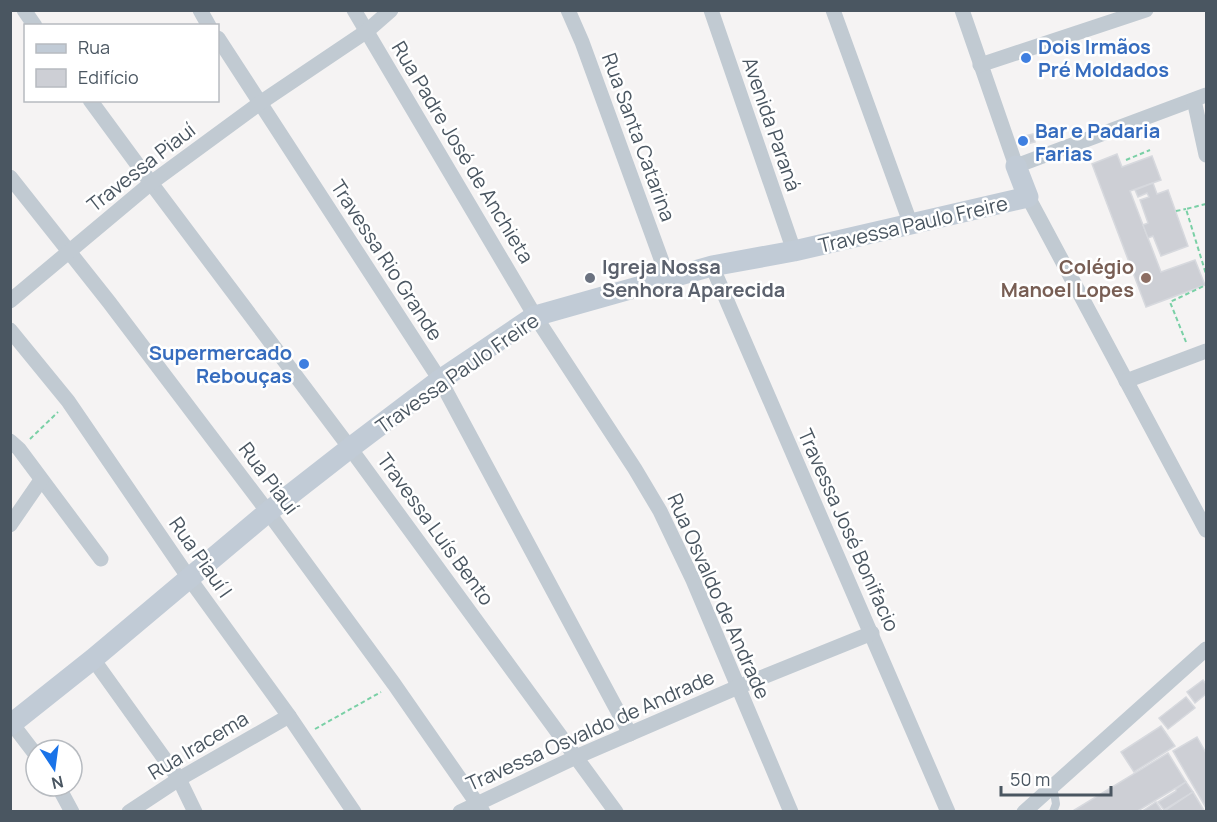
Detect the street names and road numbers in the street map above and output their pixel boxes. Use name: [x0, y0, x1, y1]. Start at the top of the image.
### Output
street label: Rua Padre José de Anchieta: [386, 36, 540, 268]
street label: Rua Santa Catarina: [596, 49, 682, 225]
street label: Avenida Paraná: [736, 53, 808, 195]
street label: Travessa Piauí: [81, 116, 201, 218]
street label: Travessa Rio Grande: [325, 174, 449, 346]
street label: Travessa Paulo Freire: [816, 189, 1010, 259]
street label: Travessa Paulo Freire: [370, 307, 544, 439]
street label: Travessa José Bonifacio: [792, 424, 906, 636]
street label: Rua Piauí: [233, 436, 305, 520]
street label: Travessa Luís Bento: [372, 447, 501, 611]
street label: Rua Osvaldo de Andrade: [661, 489, 777, 703]
street label: Rua Piauí I: [163, 511, 239, 603]
street label: Travessa Osvaldo de Andrade: [462, 663, 718, 797]
street label: Rua Iracema: [143, 704, 253, 786]

